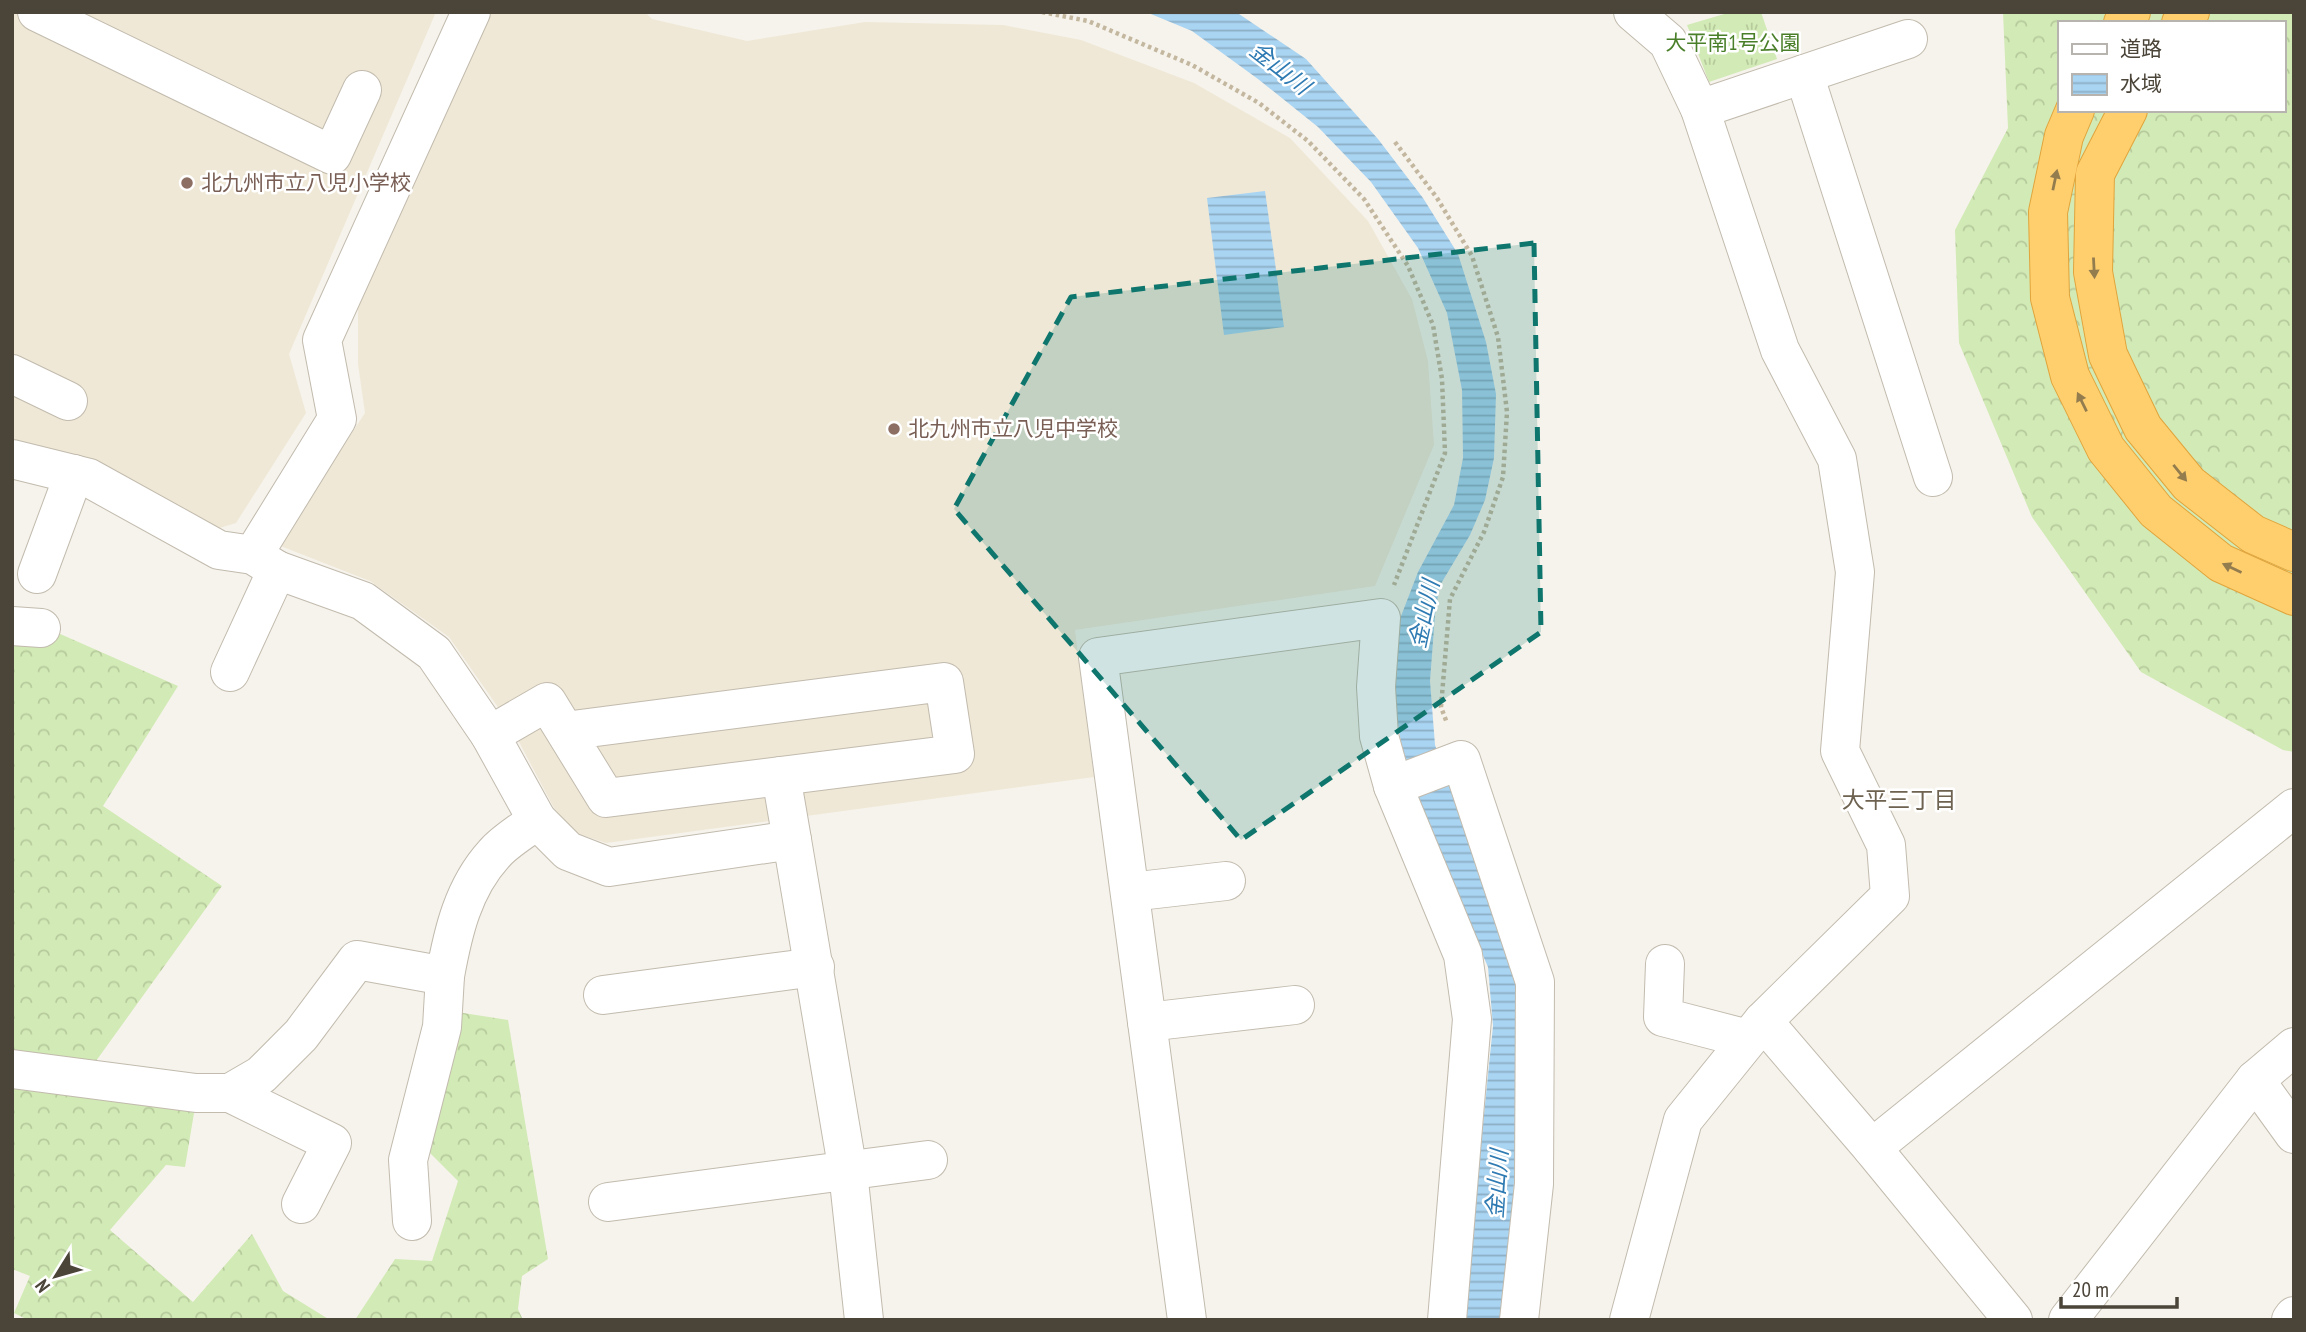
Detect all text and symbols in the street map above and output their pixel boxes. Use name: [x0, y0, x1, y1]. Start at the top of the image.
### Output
legend: [2058, 21, 2285, 112]
park label: 大平南1号公園: [1665, 29, 1801, 56]
water label: 金山川: [1244, 35, 1319, 102]
text: 道路: [2120, 35, 2162, 62]
text: 水域: [2120, 70, 2162, 97]
place label: 北九州市立八児小学校: [201, 169, 411, 196]
one-way arrow: [2049, 169, 2060, 191]
marker: 北九州市立八児小学校: [179, 175, 195, 191]
one-way arrow: [2088, 258, 2099, 280]
one-way arrow: [2077, 392, 2088, 412]
place label: 北九州市立八児中学校: [908, 415, 1118, 442]
marker: 北九州市立八児中学校: [886, 421, 902, 437]
one-way arrow: [2172, 465, 2187, 482]
one-way arrow: [2221, 562, 2242, 573]
water label: 金山川: [1402, 574, 1445, 651]
district label: 大平三丁目: [1842, 785, 1957, 814]
water label: 金山川: [1480, 1146, 1514, 1219]
north arrow: [21, 1241, 91, 1311]
scale bar: [2061, 1266, 2176, 1310]
text: N: [30, 1275, 55, 1298]
text: 20 m: [2072, 1276, 2109, 1303]

